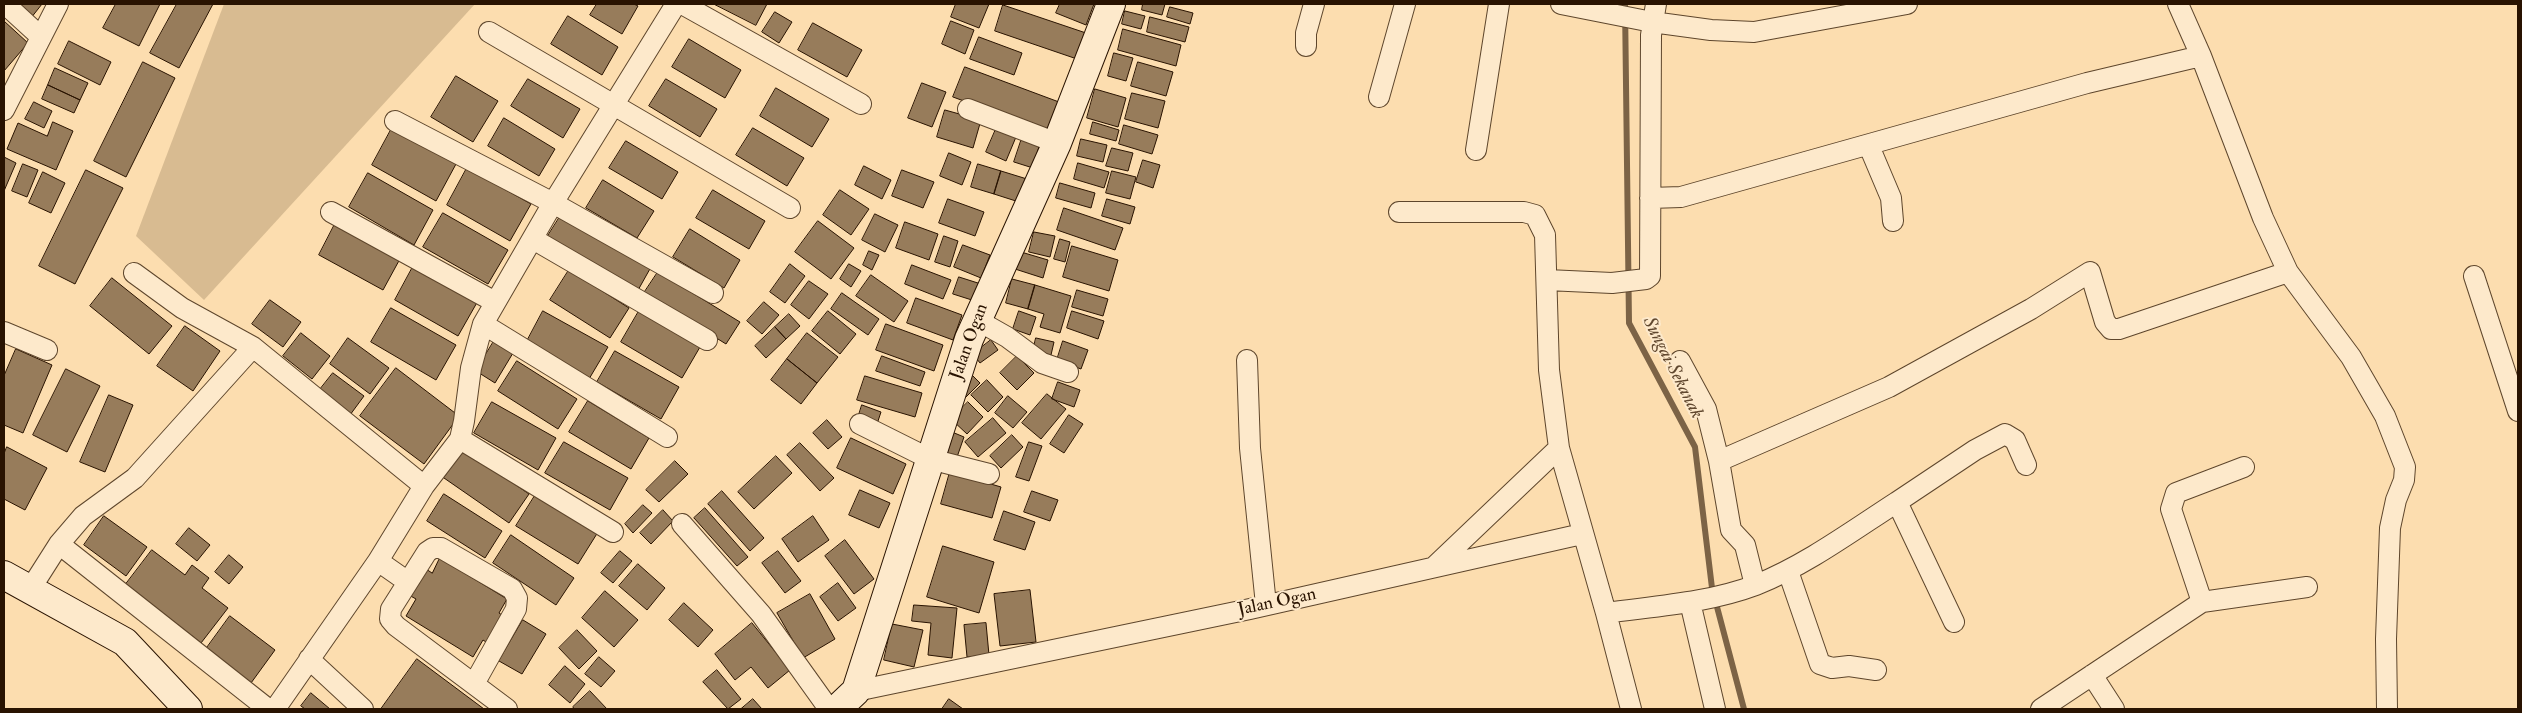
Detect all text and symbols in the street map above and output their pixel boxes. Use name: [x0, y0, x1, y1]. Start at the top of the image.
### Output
street label: Jalan Ogan: [946, 301, 994, 383]
water label: Sungai Sekanak: [1637, 313, 1707, 423]
street label: Jalan Ogan: [1236, 584, 1318, 622]

